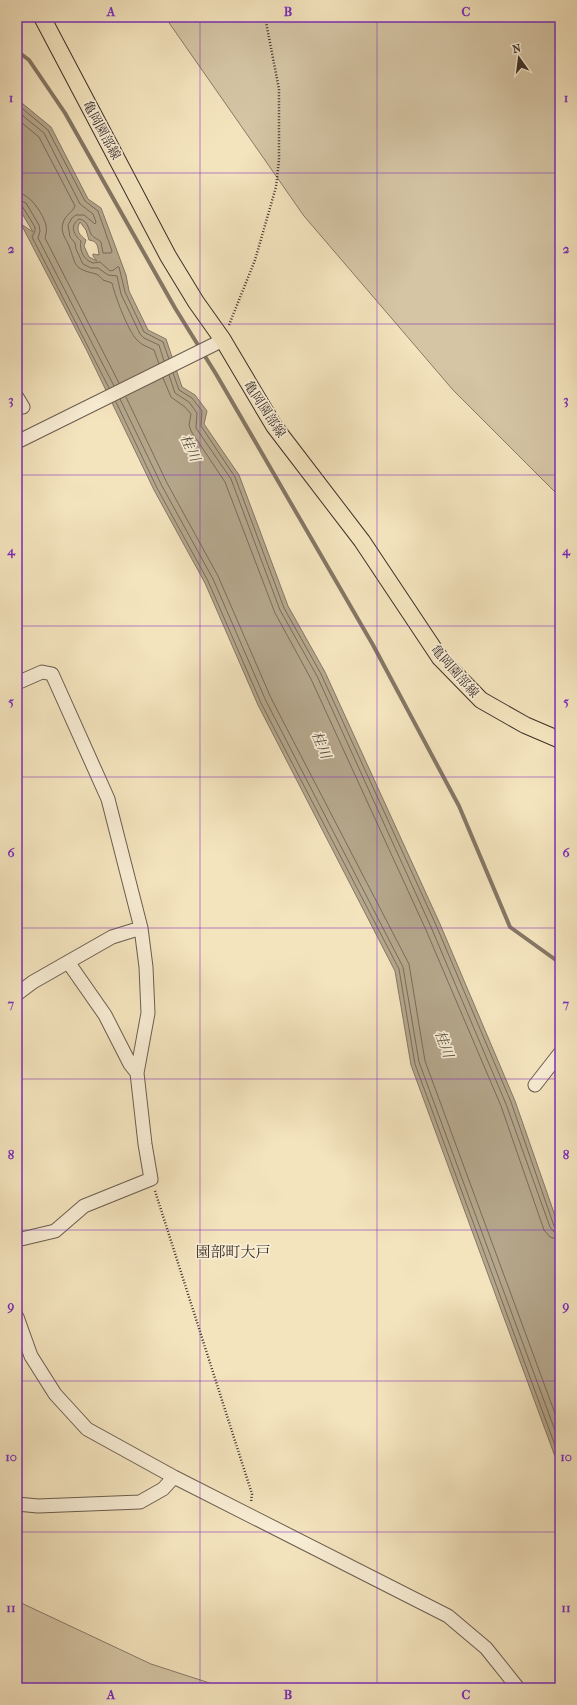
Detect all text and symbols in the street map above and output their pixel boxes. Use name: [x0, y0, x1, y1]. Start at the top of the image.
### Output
text: A: [106, 4, 116, 19]
text: B: [284, 4, 293, 19]
text: C: [462, 4, 471, 19]
north arrow: [499, 38, 539, 78]
text: N: [511, 41, 523, 56]
text: 1: [9, 90, 14, 105]
text: 1: [564, 90, 569, 105]
street label: 亀岡園部線: [80, 98, 124, 162]
text: 2: [8, 241, 15, 256]
text: 2: [563, 241, 570, 256]
street label: 亀岡園部線: [241, 378, 289, 440]
text: 3: [8, 392, 14, 408]
text: 3: [563, 392, 569, 408]
water label: 桂川: [177, 432, 204, 466]
text: 4: [6, 543, 16, 559]
text: 4: [561, 543, 571, 559]
street label: 亀岡園部線: [428, 642, 482, 700]
text: 5: [8, 694, 14, 709]
text: 5: [563, 694, 569, 709]
water label: 桂川: [308, 729, 335, 763]
text: 6: [7, 845, 15, 860]
text: 6: [562, 845, 570, 860]
text: 7: [7, 996, 15, 1011]
text: 7: [562, 996, 570, 1011]
water label: 桂川: [431, 1028, 457, 1062]
text: 8: [8, 1147, 15, 1162]
text: 8: [563, 1147, 570, 1162]
district label: 園部町大戸: [195, 1243, 271, 1261]
text: 9: [7, 1298, 15, 1314]
text: 9: [562, 1298, 570, 1314]
text: 10: [5, 1449, 17, 1464]
text: 10: [560, 1449, 572, 1464]
text: 11: [6, 1600, 16, 1615]
text: 11: [561, 1600, 571, 1615]
text: A: [106, 1687, 116, 1702]
text: B: [284, 1687, 293, 1702]
text: C: [462, 1687, 471, 1702]

